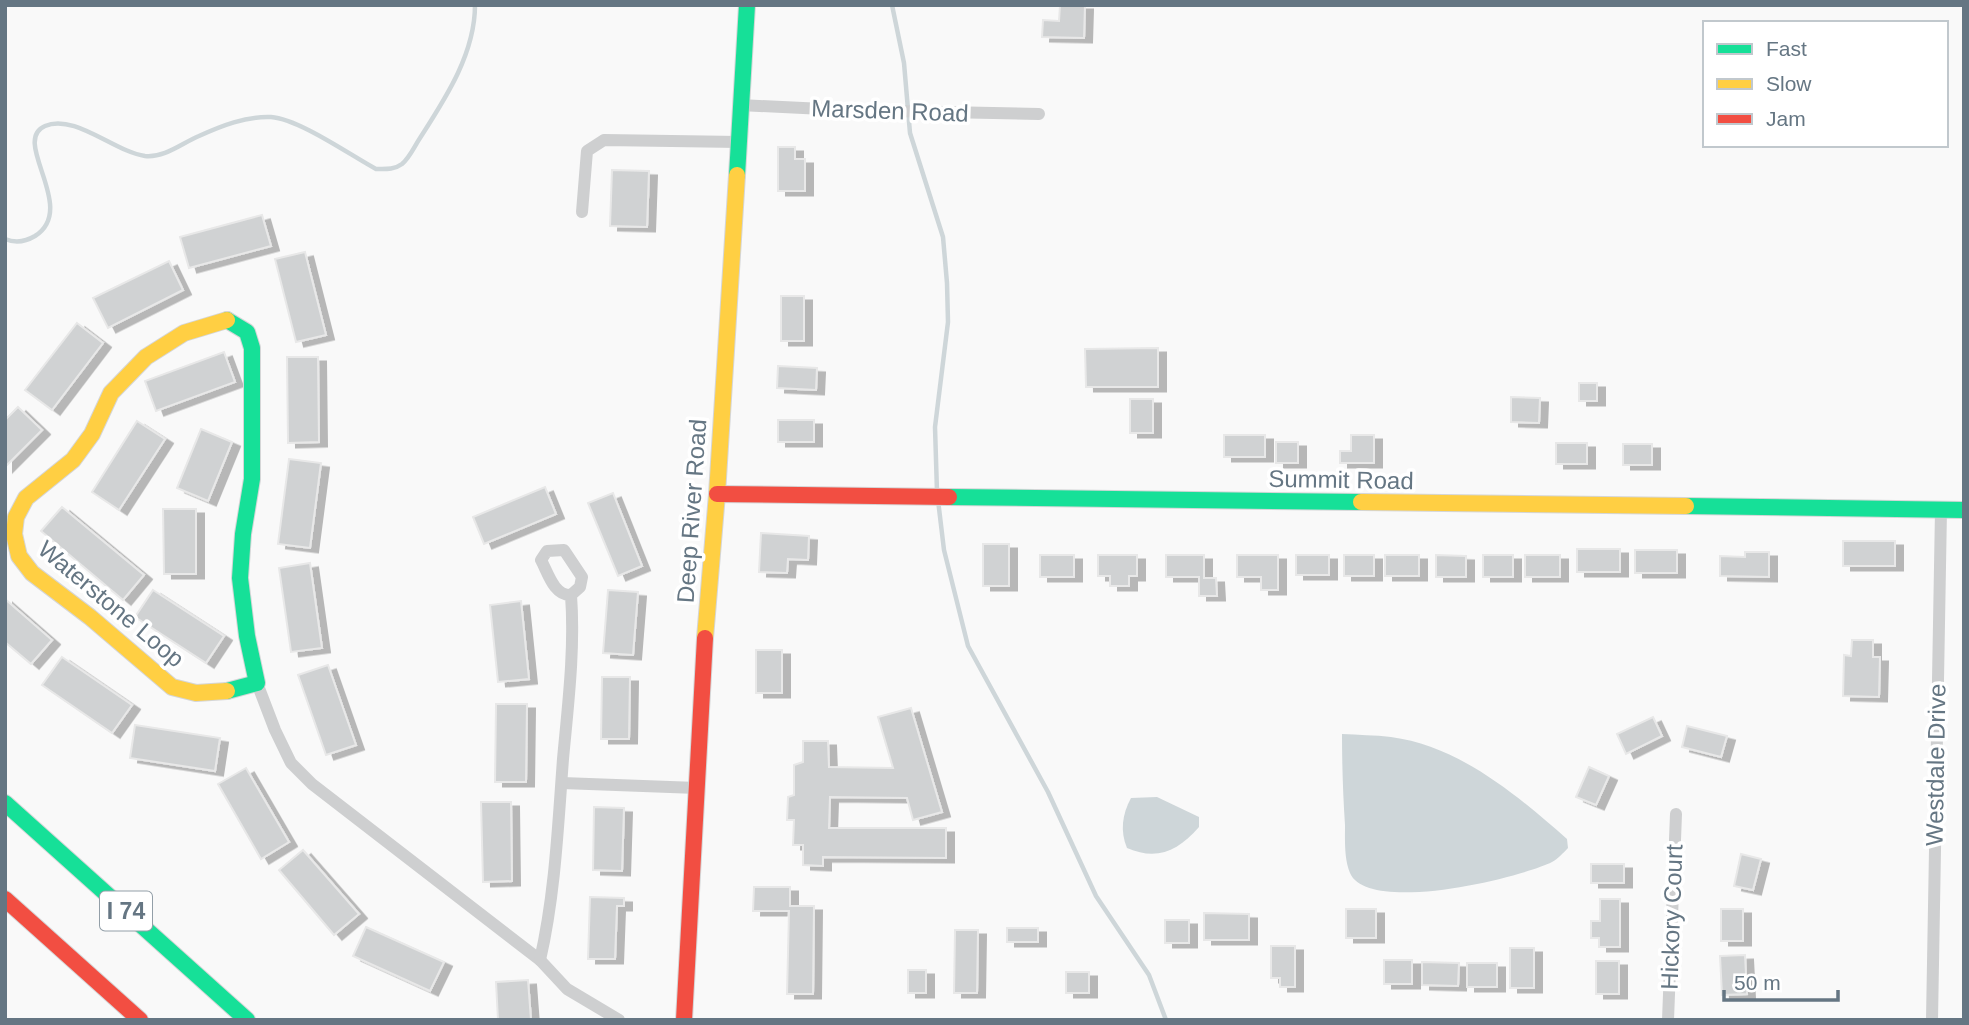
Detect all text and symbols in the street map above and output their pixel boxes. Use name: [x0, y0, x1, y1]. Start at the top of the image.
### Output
legend: [1703, 21, 1948, 147]
text: Fast: [1766, 37, 1807, 60]
text: Slow: [1766, 72, 1812, 95]
street label: Marsden Road: [811, 94, 969, 127]
text: Jam: [1766, 107, 1806, 130]
street label: Deep River Road: [672, 418, 711, 604]
street label: Summit Road: [1268, 465, 1414, 494]
street label: Waterstone Loop: [33, 535, 190, 672]
street label: Westdale Drive: [1921, 684, 1950, 846]
street label: Hickory Court: [1655, 844, 1688, 990]
road number: I 74: [100, 891, 152, 930]
scale bar: [1724, 958, 1838, 1002]
text: 50 m: [1734, 971, 1781, 994]

